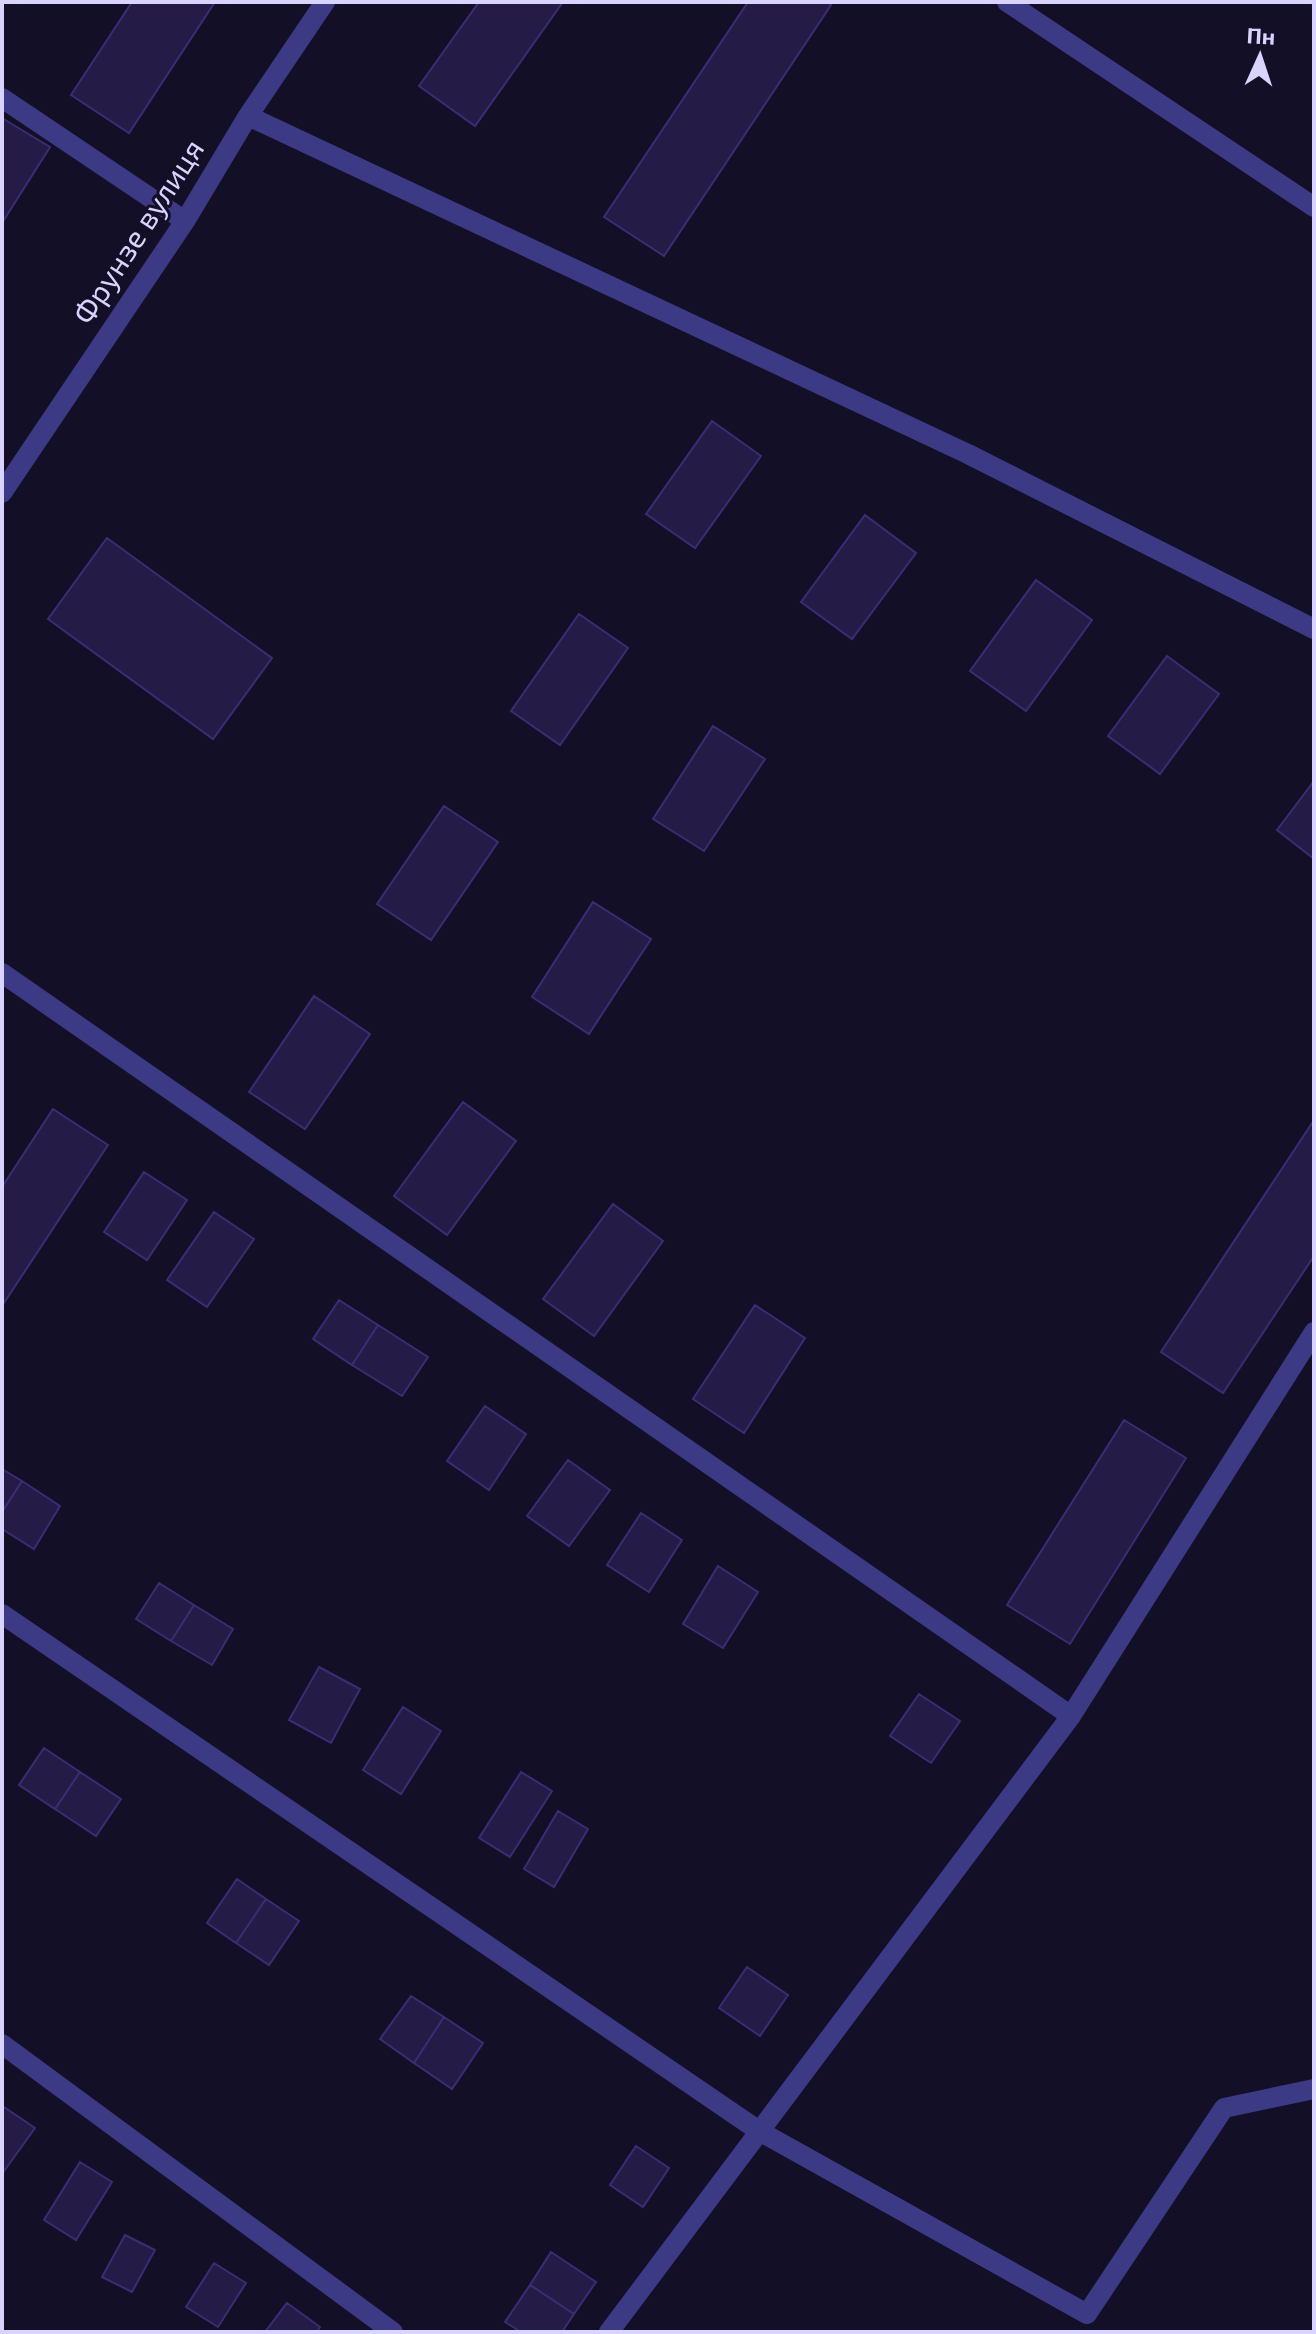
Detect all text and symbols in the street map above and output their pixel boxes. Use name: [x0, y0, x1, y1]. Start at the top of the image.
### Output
north arrow: [1220, 16, 1300, 96]
text: Пн: [1246, 21, 1276, 49]
street label: Фрунзе вулиця: [64, 132, 211, 331]

